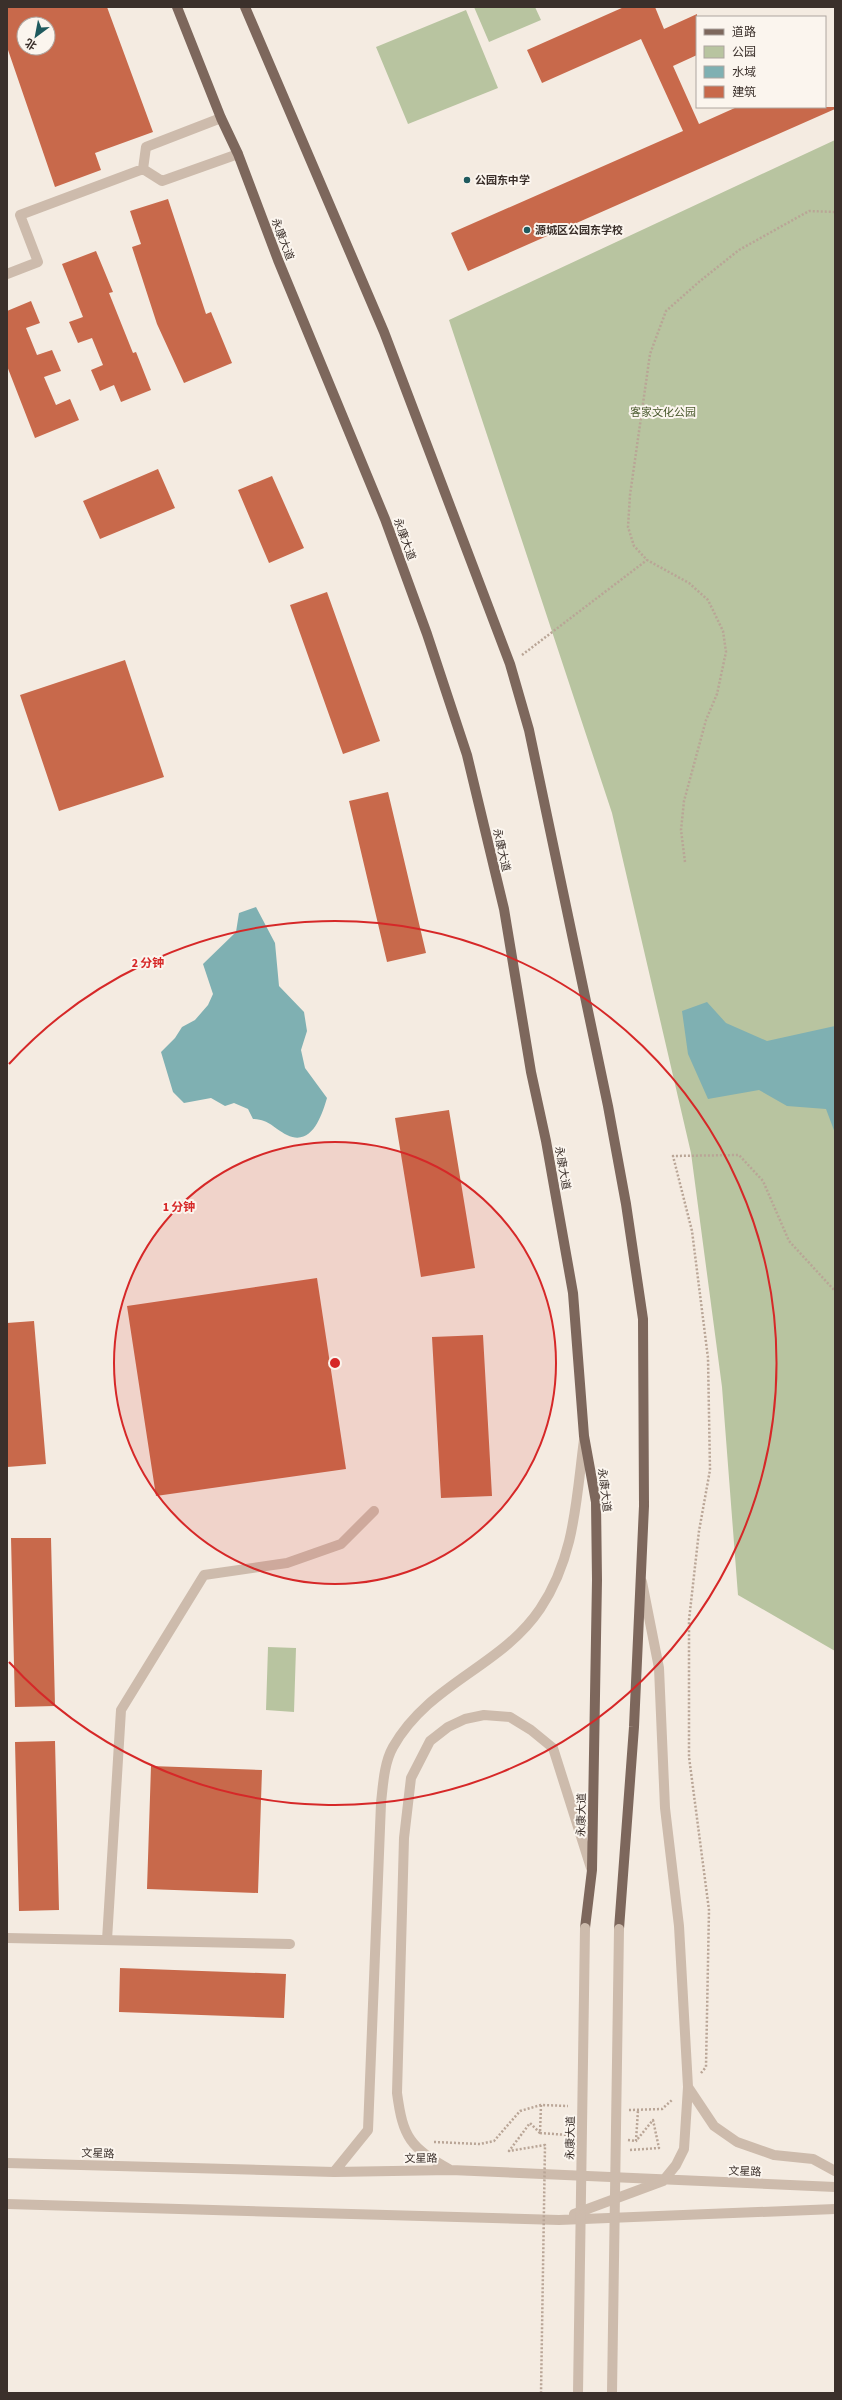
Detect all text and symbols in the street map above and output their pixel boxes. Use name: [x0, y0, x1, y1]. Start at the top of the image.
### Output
north arrow: [16, 16, 56, 56]
legend: [696, 16, 826, 108]
text: 道路: [732, 24, 756, 41]
text: 北: [22, 35, 40, 53]
text: 公园: [732, 44, 756, 61]
text: 水域: [732, 64, 756, 81]
text: 建筑: [732, 84, 756, 101]
place label: 公园东中学: [475, 173, 530, 188]
marker: 公园东中学: [462, 175, 472, 185]
street label: 永康大道: [268, 216, 297, 262]
place label: 源城区公园东学校: [535, 223, 623, 238]
marker: 源城区公园东学校: [522, 225, 532, 235]
park label: 客家文化公园: [630, 405, 696, 420]
street label: 永康大道: [390, 516, 419, 562]
street label: 永康大道: [489, 827, 514, 873]
text: 2 分钟: [132, 955, 164, 972]
street label: 永康大道: [551, 1145, 574, 1191]
text: 1 分钟: [163, 1199, 195, 1216]
centre of rings: [328, 1356, 342, 1370]
street label: 永康大道: [594, 1467, 615, 1513]
street label: 永康大道: [574, 1793, 589, 1837]
street label: 永康大道: [563, 2116, 578, 2160]
street label: 文星路: [81, 2145, 115, 2162]
street label: 文星路: [404, 2151, 438, 2166]
street label: 文星路: [728, 2163, 762, 2180]

